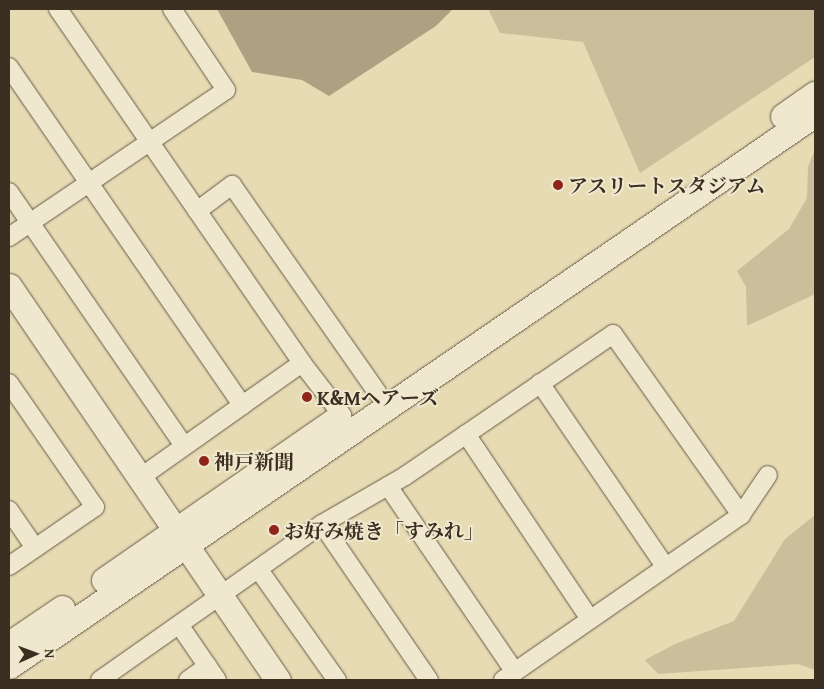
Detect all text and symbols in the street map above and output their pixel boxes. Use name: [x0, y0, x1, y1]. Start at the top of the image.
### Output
place label: アスリートスタジアム: [568, 173, 768, 197]
marker: アスリートスタジアム: [552, 179, 564, 191]
place label: K&Mヘアーズ: [317, 385, 440, 409]
marker: K&Mヘアーズ: [301, 391, 313, 403]
place label: 神戸新聞: [214, 449, 294, 473]
marker: 神戸新聞: [198, 455, 210, 467]
place label: お好み焼き「すみれ」: [284, 518, 484, 542]
marker: お好み焼き「すみれ」: [268, 524, 280, 536]
north arrow: [10, 629, 60, 679]
text: N: [40, 648, 60, 658]

